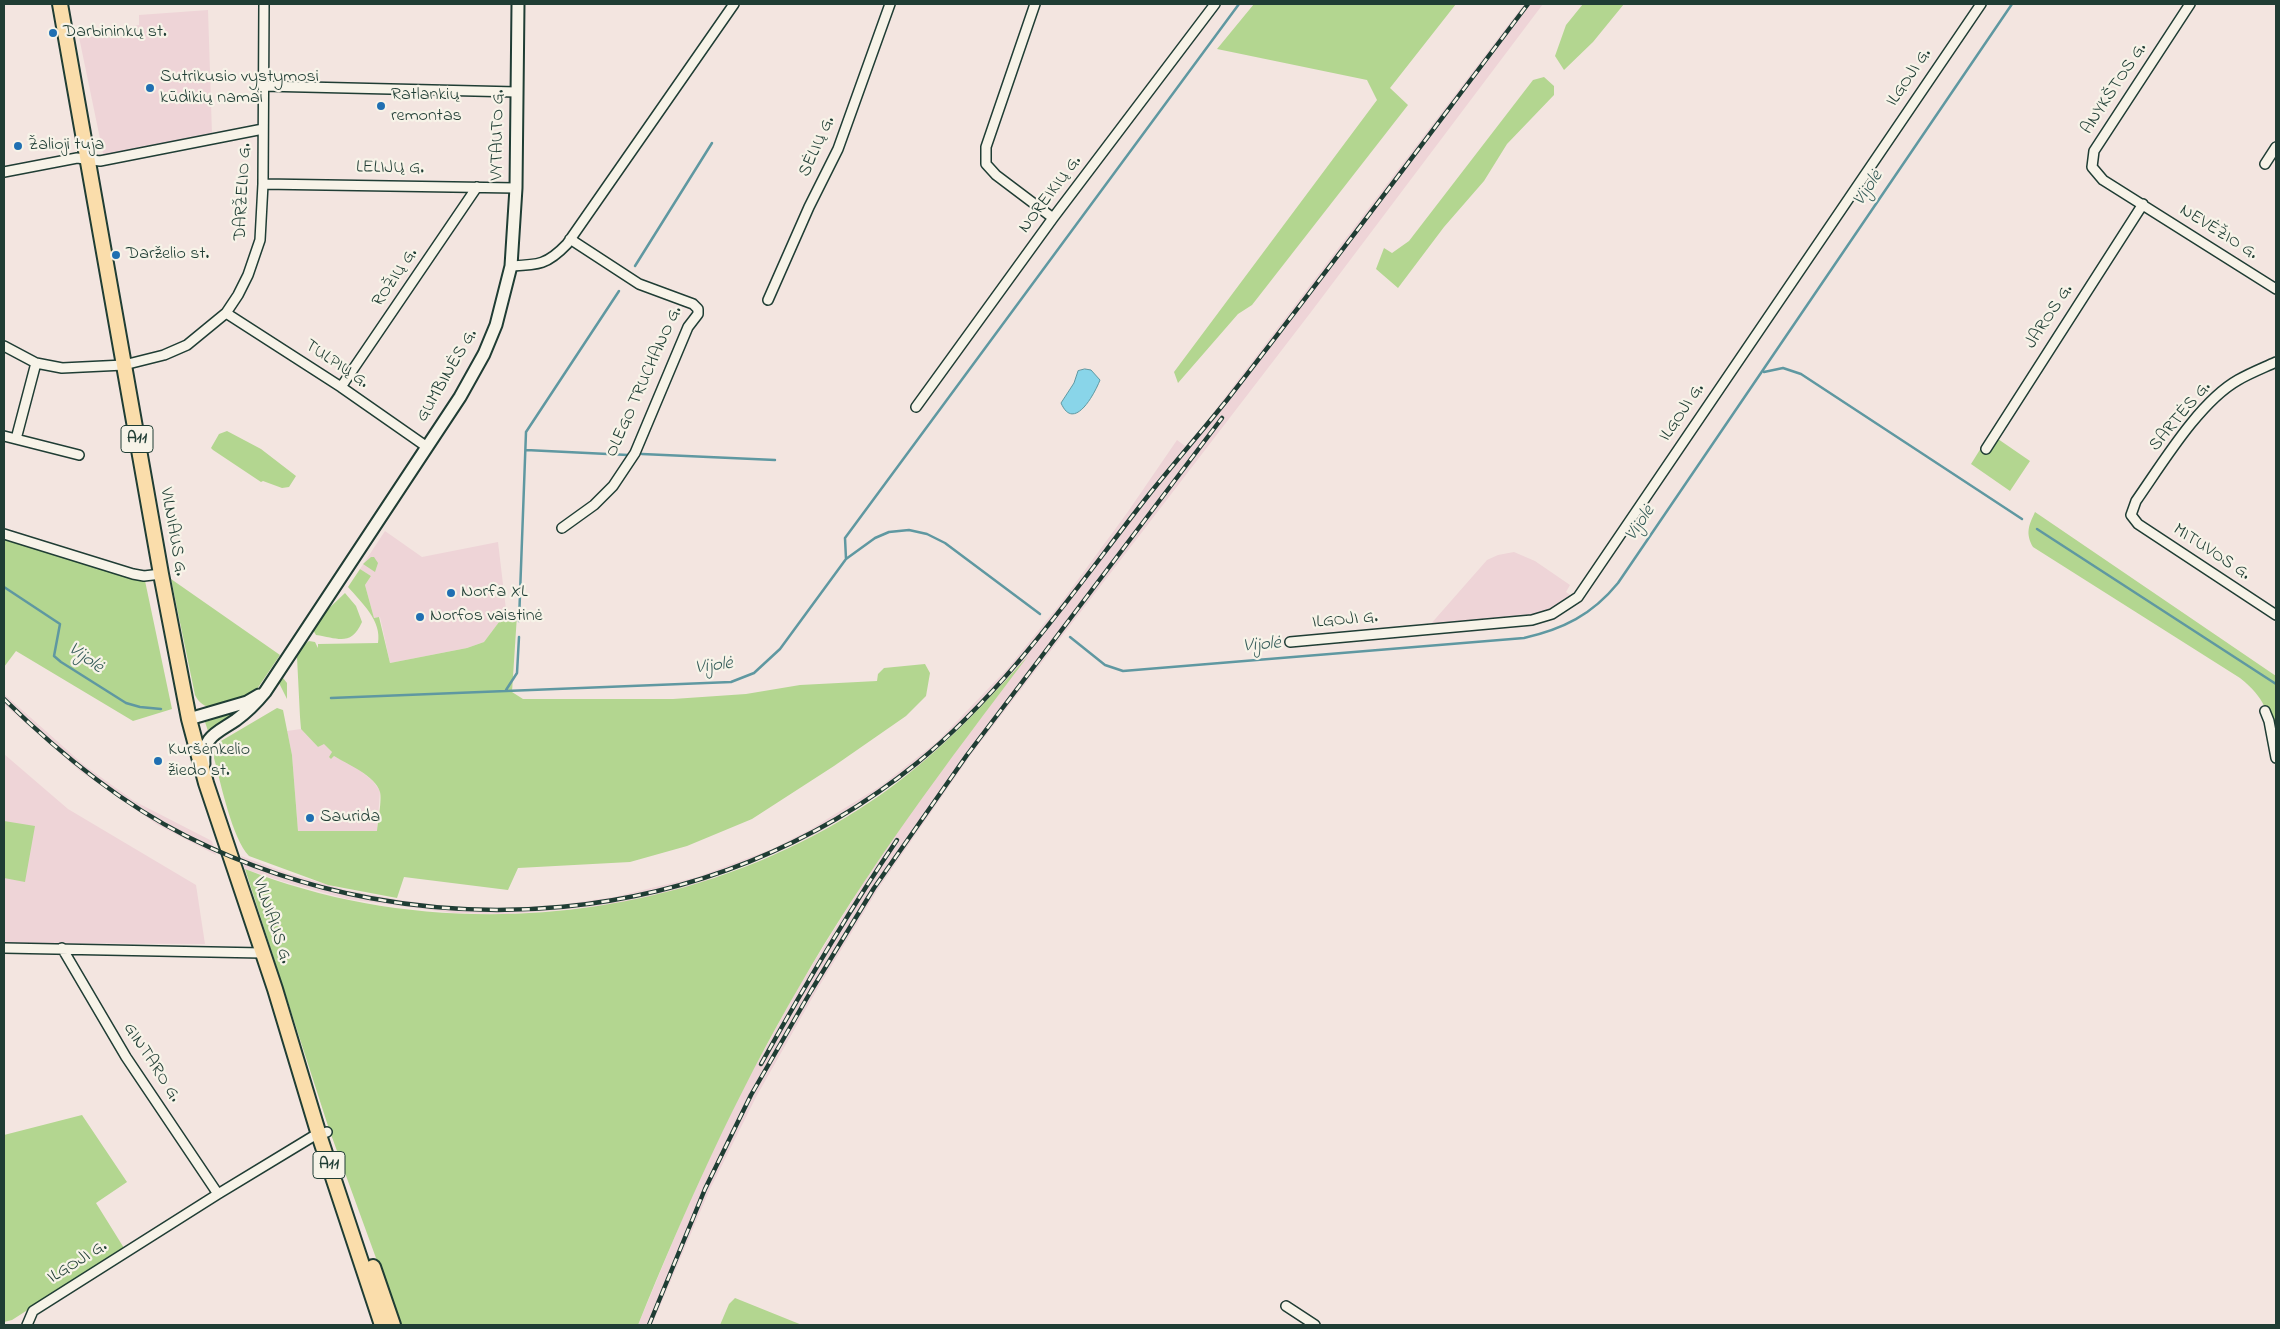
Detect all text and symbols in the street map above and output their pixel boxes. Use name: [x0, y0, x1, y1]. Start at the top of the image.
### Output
place label: Darbininkų st.: [63, 22, 167, 44]
marker: Darbininkų st.: [47, 27, 59, 39]
street label: ANYKŠTOS G.: [2077, 39, 2153, 139]
street label: ILGOJI G.: [1883, 45, 1937, 111]
place label: Sutrikusio vystymosi kūdikių namai: [160, 67, 319, 110]
marker: Sutrikusio vystymosi kūdikių namai: [144, 82, 156, 94]
place label: Ratlankių remontas: [391, 85, 462, 128]
street label: VYTAUTO G.: [487, 89, 511, 181]
marker: Ratlankių remontas: [375, 100, 387, 112]
street label: SĖLIŲ G.: [795, 113, 841, 181]
place label: Žalioji tuja: [28, 135, 104, 157]
marker: Žalioji tuja: [12, 140, 24, 152]
street label: DARŽELIO G.: [231, 143, 257, 241]
street label: NOREIKIŲ G.: [1015, 152, 1087, 238]
street label: LELIJŲ G.: [356, 158, 424, 180]
water label: Vijolė: [1849, 167, 1889, 211]
street label: NEVĖŽIO G.: [2175, 200, 2261, 266]
place label: Darželio st.: [126, 244, 209, 266]
street label: ROŽIŲ G.: [368, 244, 424, 312]
marker: Darželio st.: [110, 249, 122, 261]
street label: JAROS G.: [2021, 281, 2079, 353]
street label: OLEGO TRUCHANO G.: [602, 303, 688, 461]
street label: GUMBINĖS G.: [413, 326, 483, 426]
street label: TULPIŲ G.: [300, 336, 372, 394]
street label: SARTĖS G.: [2145, 378, 2217, 456]
street label: ILGOJI G.: [1656, 380, 1710, 446]
road number: A11: [121, 426, 153, 452]
street label: VILNIAUS G.: [154, 486, 190, 578]
water label: Vijolė: [1621, 502, 1661, 546]
street label: MITUVOS G.: [2168, 520, 2254, 586]
place label: Norfa XL: [461, 582, 528, 604]
marker: Norfa XL: [445, 587, 457, 599]
place label: Norfos vaistinė: [430, 606, 543, 628]
street label: ILGOJI G.: [1311, 607, 1379, 635]
marker: Norfos vaistinė: [414, 611, 426, 623]
water label: Vijolė: [1242, 633, 1282, 659]
water label: Vijolė: [63, 639, 107, 679]
water label: Vijolė: [694, 653, 734, 681]
place label: Kuršėnkelio žiedo st.: [168, 740, 250, 782]
marker: Kuršėnkelio žiedo st.: [152, 755, 164, 767]
place label: Saurida: [320, 807, 380, 829]
marker: Saurida: [304, 812, 316, 824]
street label: VILNIAUS G.: [246, 875, 296, 967]
street label: GINTARO G.: [117, 1019, 185, 1107]
road number: A11: [313, 1152, 345, 1178]
street label: ILGOJI G.: [44, 1236, 112, 1290]

